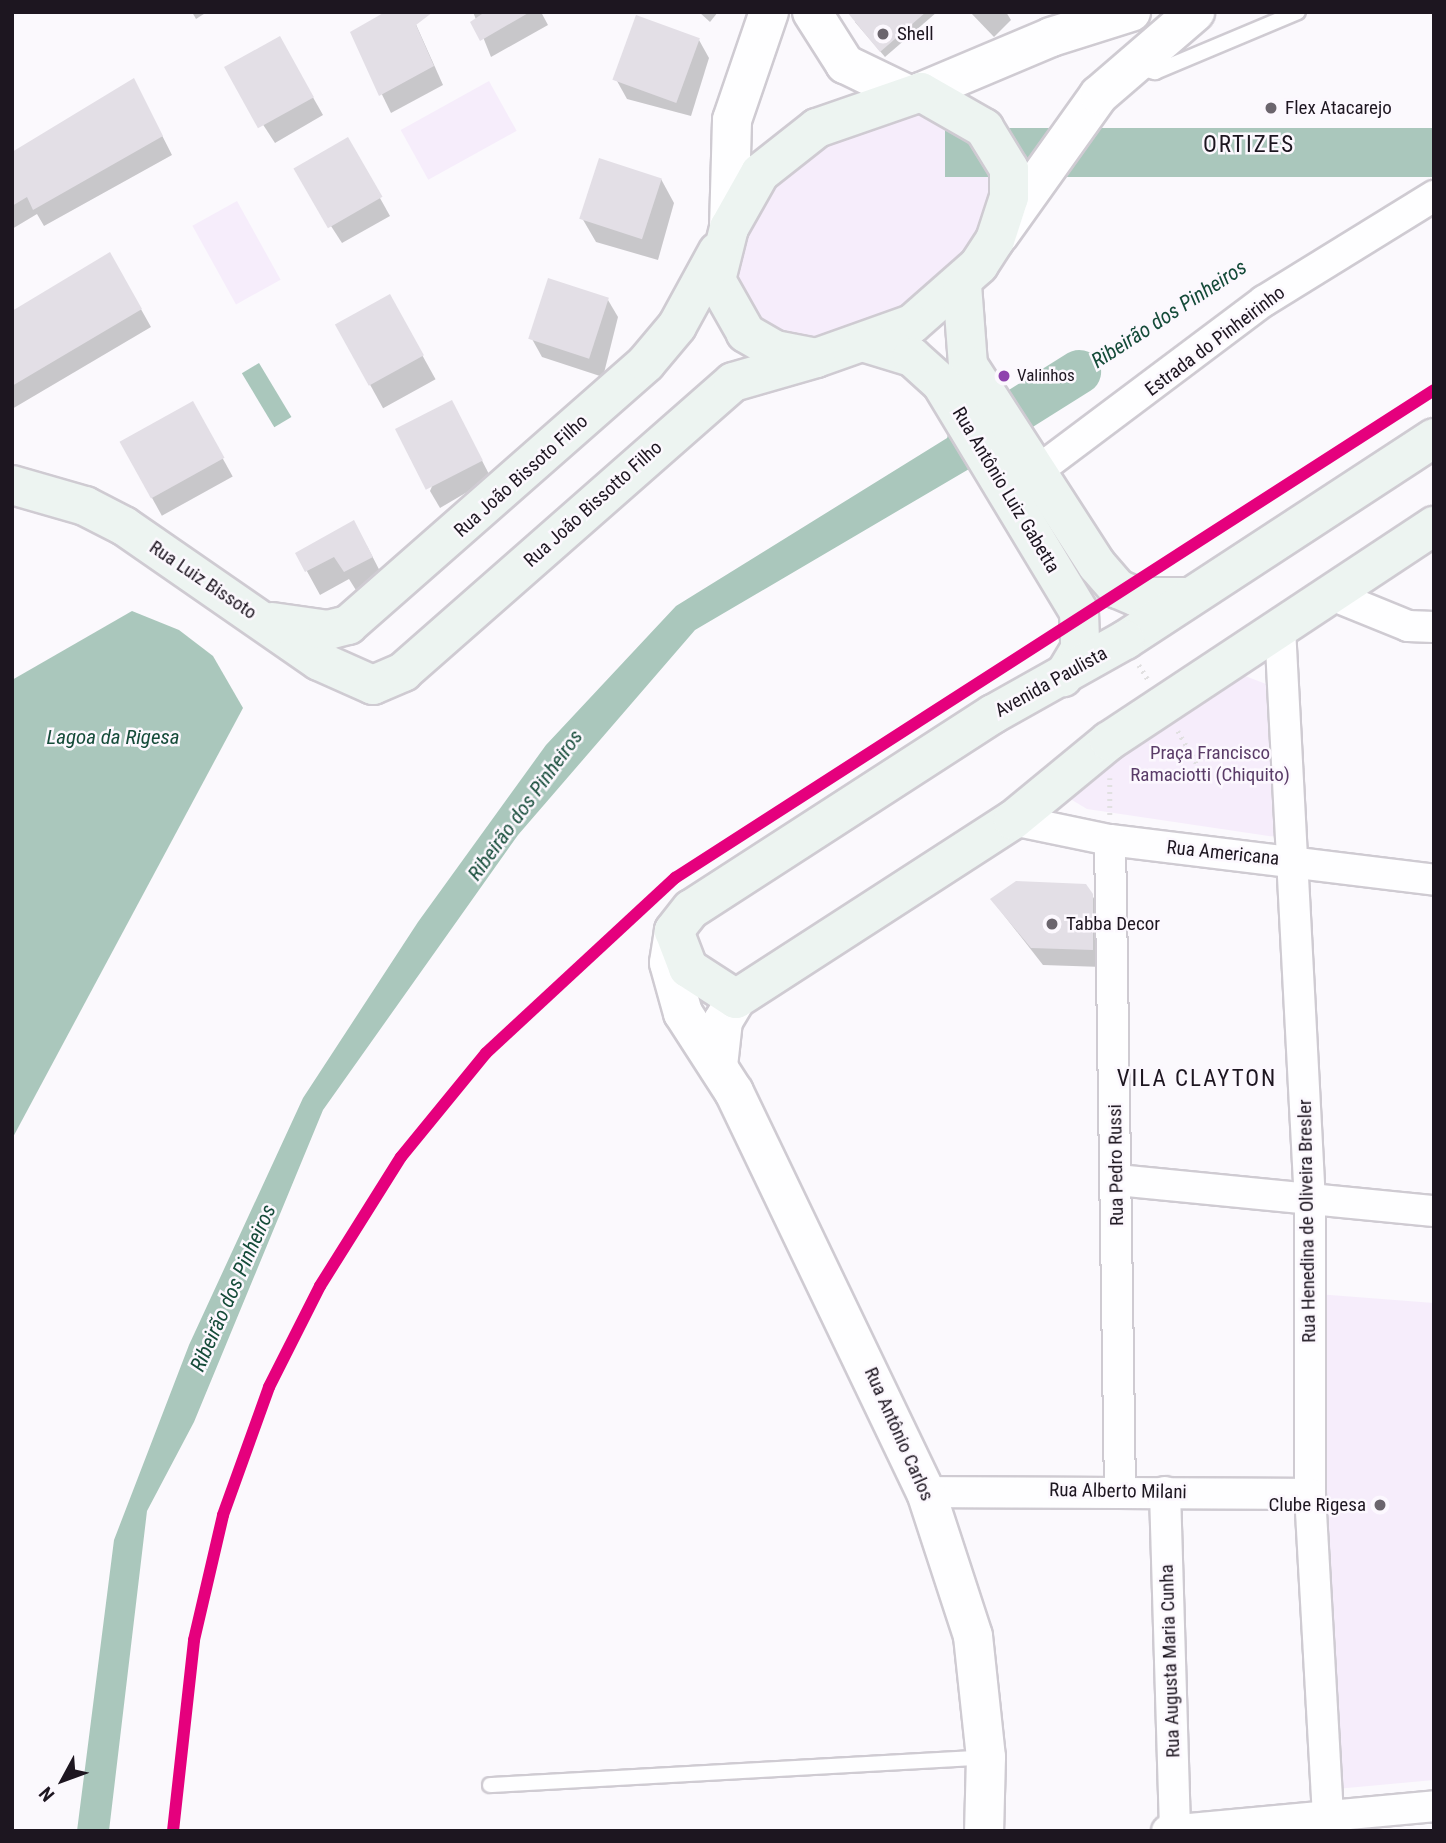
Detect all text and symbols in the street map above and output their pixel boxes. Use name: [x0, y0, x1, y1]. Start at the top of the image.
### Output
place label: Shell: [897, 23, 934, 45]
marker: Shell: [875, 26, 891, 42]
place label: Flex Atacarejo: [1285, 97, 1392, 119]
marker: Flex Atacarejo: [1263, 100, 1279, 116]
district label: ORTIZES: [1204, 131, 1294, 159]
water label: Ribeirão dos Pinheiros: [1087, 254, 1251, 374]
street label: Estrada do Pinheirinho: [1141, 281, 1289, 401]
place label: Valinhos: [1017, 366, 1075, 386]
marker: Valinhos: [997, 369, 1011, 383]
street label: Rua Antônio Luiz Gabetta: [948, 403, 1064, 577]
street label: Rua João Bissoto Filho: [449, 410, 593, 542]
street label: Rua João Bissotto Filho: [519, 436, 667, 572]
street label: Rua Luiz Bissoto: [145, 536, 261, 624]
street label: Avenida Paulista: [991, 642, 1111, 722]
water label: Lagoa da Rigesa: [46, 724, 180, 750]
water label: Ribeirão dos Pinheiros: [462, 725, 588, 885]
park label: Praça Francisco Ramaciotti (Chiquito): [1130, 742, 1290, 786]
street label: Rua Americana: [1166, 836, 1280, 870]
place label: Tabba Decor: [1066, 913, 1160, 935]
marker: Tabba Decor: [1044, 916, 1060, 932]
district label: VILA CLAYTON: [1118, 1065, 1276, 1093]
street label: Rua Henedina de Oliveira Bresler: [1293, 1099, 1321, 1343]
street label: Rua Pedro Russi: [1104, 1104, 1128, 1226]
water label: Ribeirão dos Pinheiros: [185, 1201, 281, 1375]
street label: Rua Antônio Carlos: [859, 1364, 939, 1504]
street label: Rua Alberto Milani: [1049, 1478, 1187, 1504]
place label: Clube Rigesa: [1269, 1494, 1366, 1516]
marker: Clube Rigesa: [1372, 1497, 1388, 1513]
street label: Rua Augusta Maria Cunha: [1155, 1564, 1185, 1758]
north arrow: [28, 1745, 98, 1815]
text: N: [34, 1782, 59, 1806]

